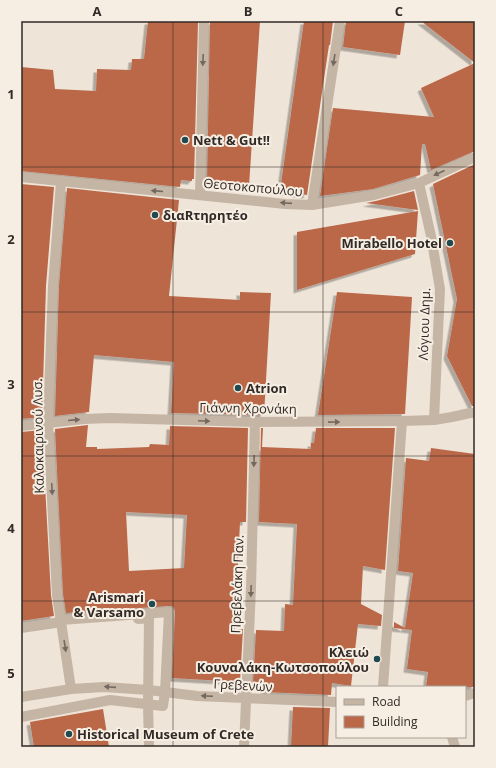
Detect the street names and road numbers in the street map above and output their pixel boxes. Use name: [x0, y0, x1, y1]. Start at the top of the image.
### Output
street label: Θεοτοκοπούλου: [203, 174, 303, 200]
street label: Λόγιου Δημ.: [414, 287, 434, 361]
street label: Καλοκαιρινού Λυσ.: [28, 378, 48, 494]
street label: Γιάννη Χρονάκη: [199, 398, 297, 418]
street label: Πρεβελάκη Παν.: [226, 534, 248, 634]
street label: Γρεβενών: [213, 674, 273, 696]

